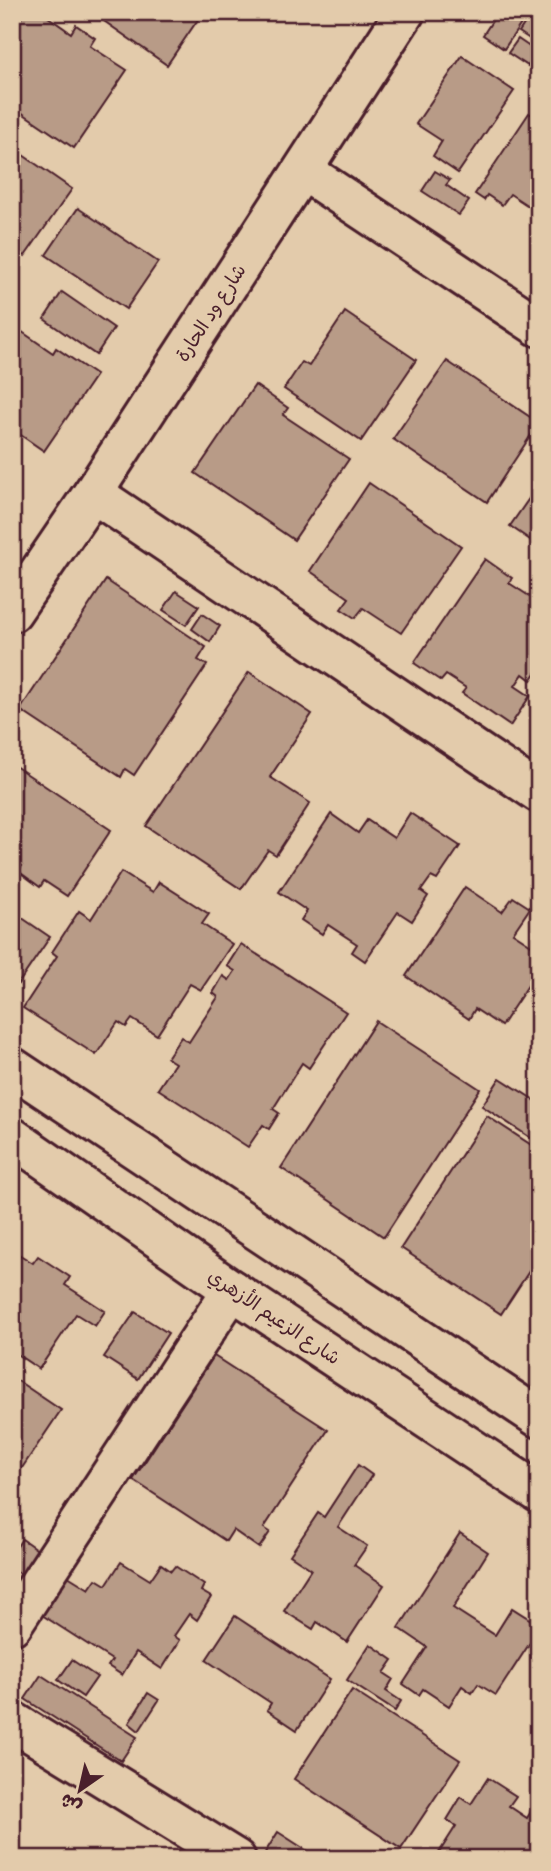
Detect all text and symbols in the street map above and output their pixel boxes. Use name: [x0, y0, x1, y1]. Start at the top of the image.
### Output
street label: شارع ود الحارة: [171, 260, 252, 367]
street label: شارع الزعيم الأزهري: [202, 1263, 345, 1372]
north arrow: [46, 1756, 116, 1826]
text: ش: [56, 1787, 86, 1819]

